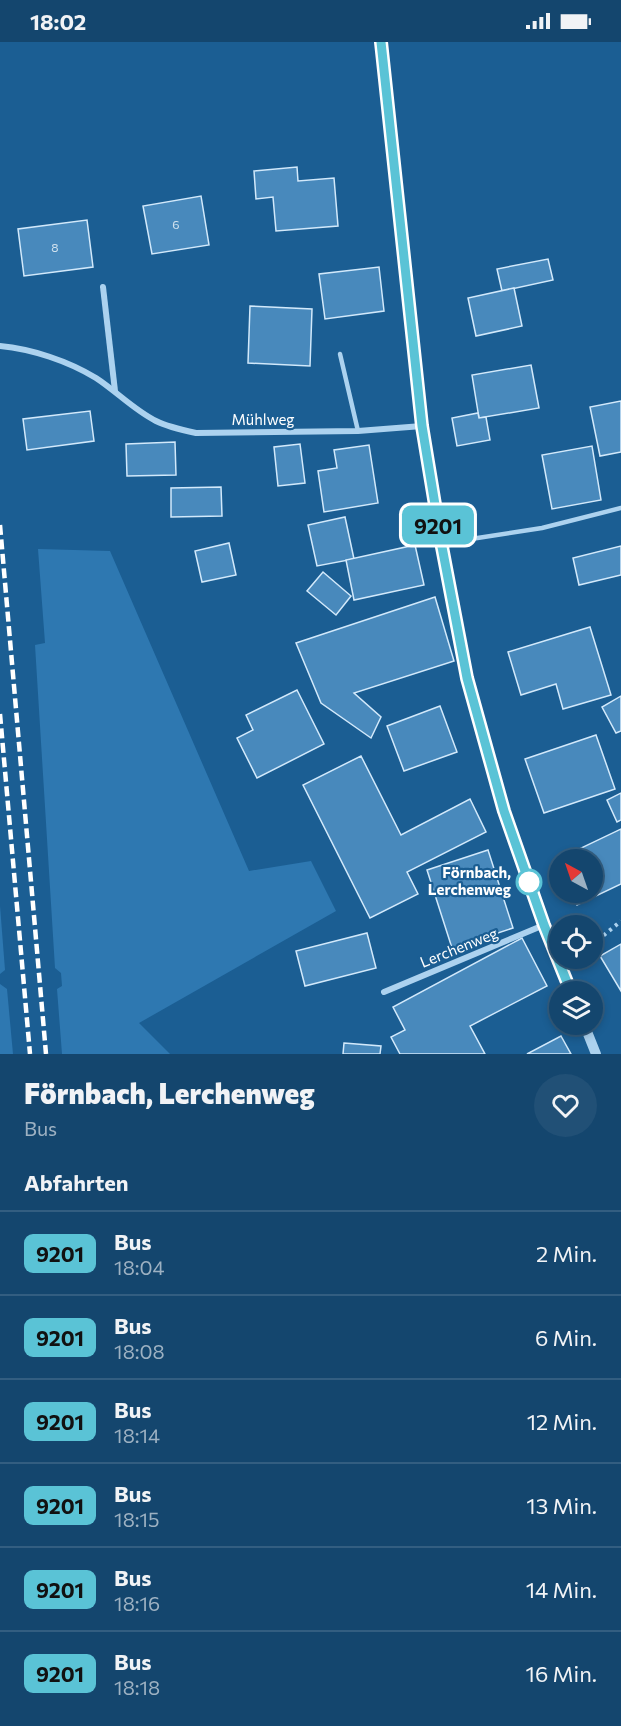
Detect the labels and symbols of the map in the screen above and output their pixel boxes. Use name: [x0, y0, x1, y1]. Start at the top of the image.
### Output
house number: 6: [172, 217, 180, 231]
house number: 8: [51, 240, 59, 254]
street label: Mühlweg: [232, 410, 294, 428]
line badge: 9201: [396, 506, 480, 544]
north arrow: [549, 849, 603, 903]
place label: Förnbach, Lerchenweg: [428, 863, 511, 898]
marker: Förnbach, Lerchenweg: [516, 869, 542, 895]
street label: Lerchenweg: [417, 923, 500, 971]

